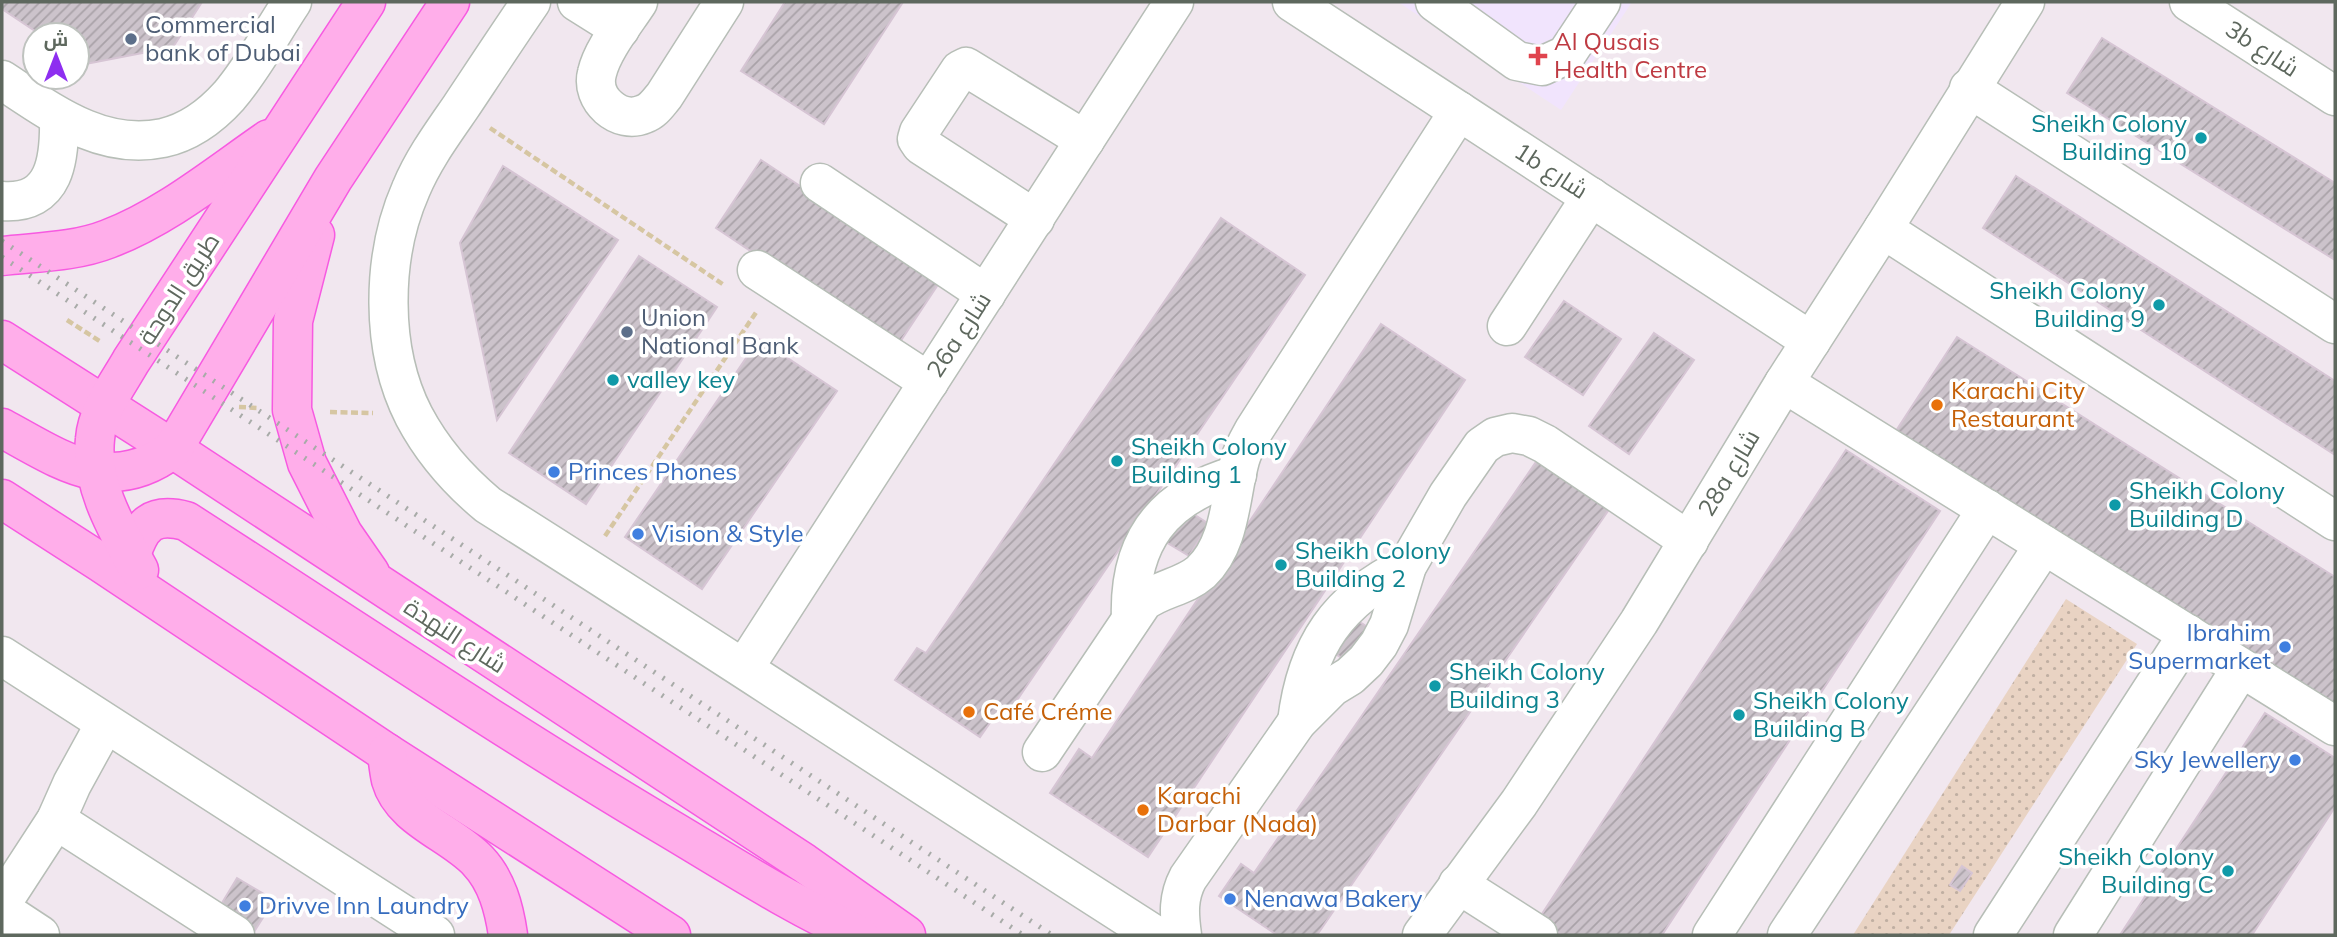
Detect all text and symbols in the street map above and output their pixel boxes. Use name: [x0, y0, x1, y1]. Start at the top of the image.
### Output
place label: Commercial bank of Dubai: [145, 9, 301, 67]
street label: 3b شارع: [2219, 13, 2305, 85]
north arrow: [21, 21, 91, 91]
place label: Al Qusais Health Centre: [1554, 26, 1707, 84]
text: ش: [44, 27, 68, 51]
marker: Commercial bank of Dubai: [123, 31, 139, 47]
marker: Al Qusais Health Centre: [1528, 46, 1548, 66]
place label: Sheikh Colony Building 10: [2031, 108, 2187, 166]
marker: Sheikh Colony Building 10: [2193, 130, 2209, 146]
street label: 1b شارع: [1508, 135, 1594, 207]
street label: طريق الدوحة: [131, 227, 226, 351]
place label: Sheikh Colony Building 9: [1989, 275, 2145, 333]
street label: 26a شارع: [919, 286, 999, 384]
marker: Sheikh Colony Building 9: [2151, 297, 2167, 313]
place label: Union National Bank: [641, 302, 799, 360]
marker: Union National Bank: [619, 324, 635, 340]
place label: valley key: [627, 364, 735, 394]
marker: valley key: [605, 372, 621, 388]
place label: Karachi City Restaurant: [1951, 375, 2085, 433]
marker: Karachi City Restaurant: [1929, 397, 1945, 413]
street label: 28a شارع: [1691, 424, 1767, 522]
place label: Sheikh Colony Building 1: [1131, 431, 1287, 489]
marker: Sheikh Colony Building 1: [1109, 453, 1125, 469]
place label: Princes Phones: [568, 456, 737, 486]
marker: Princes Phones: [546, 464, 562, 480]
place label: Sheikh Colony Building D: [2129, 475, 2285, 533]
marker: Sheikh Colony Building D: [2107, 497, 2123, 513]
place label: Vision & Style: [652, 518, 803, 548]
marker: Vision & Style: [630, 526, 646, 542]
place label: Sheikh Colony Building 2: [1295, 535, 1451, 593]
marker: Sheikh Colony Building 2: [1273, 557, 1289, 573]
street label: شارع النهدة: [398, 591, 512, 681]
place label: Ibrahim Supermarket: [2128, 617, 2271, 675]
marker: Ibrahim Supermarket: [2277, 639, 2293, 655]
place label: Sheikh Colony Building 3: [1449, 656, 1605, 714]
marker: Sheikh Colony Building 3: [1427, 678, 1443, 694]
place label: Sheikh Colony Building B: [1753, 685, 1909, 743]
place label: Café Créme: [983, 696, 1113, 726]
marker: Café Créme: [961, 704, 977, 720]
marker: Sheikh Colony Building B: [1731, 707, 1747, 723]
place label: Sky Jewellery: [2134, 744, 2281, 774]
marker: Sky Jewellery: [2287, 752, 2303, 768]
place label: Karachi Darbar (Nada): [1157, 780, 1318, 838]
marker: Karachi Darbar (Nada): [1135, 802, 1151, 818]
place label: Sheikh Colony Building C: [2058, 841, 2214, 899]
marker: Sheikh Colony Building C: [2220, 863, 2236, 879]
place label: Nenawa Bakery: [1244, 883, 1423, 913]
place label: Drivve Inn Laundry: [259, 890, 469, 920]
marker: Nenawa Bakery: [1222, 891, 1238, 907]
marker: Drivve Inn Laundry: [237, 898, 253, 914]

